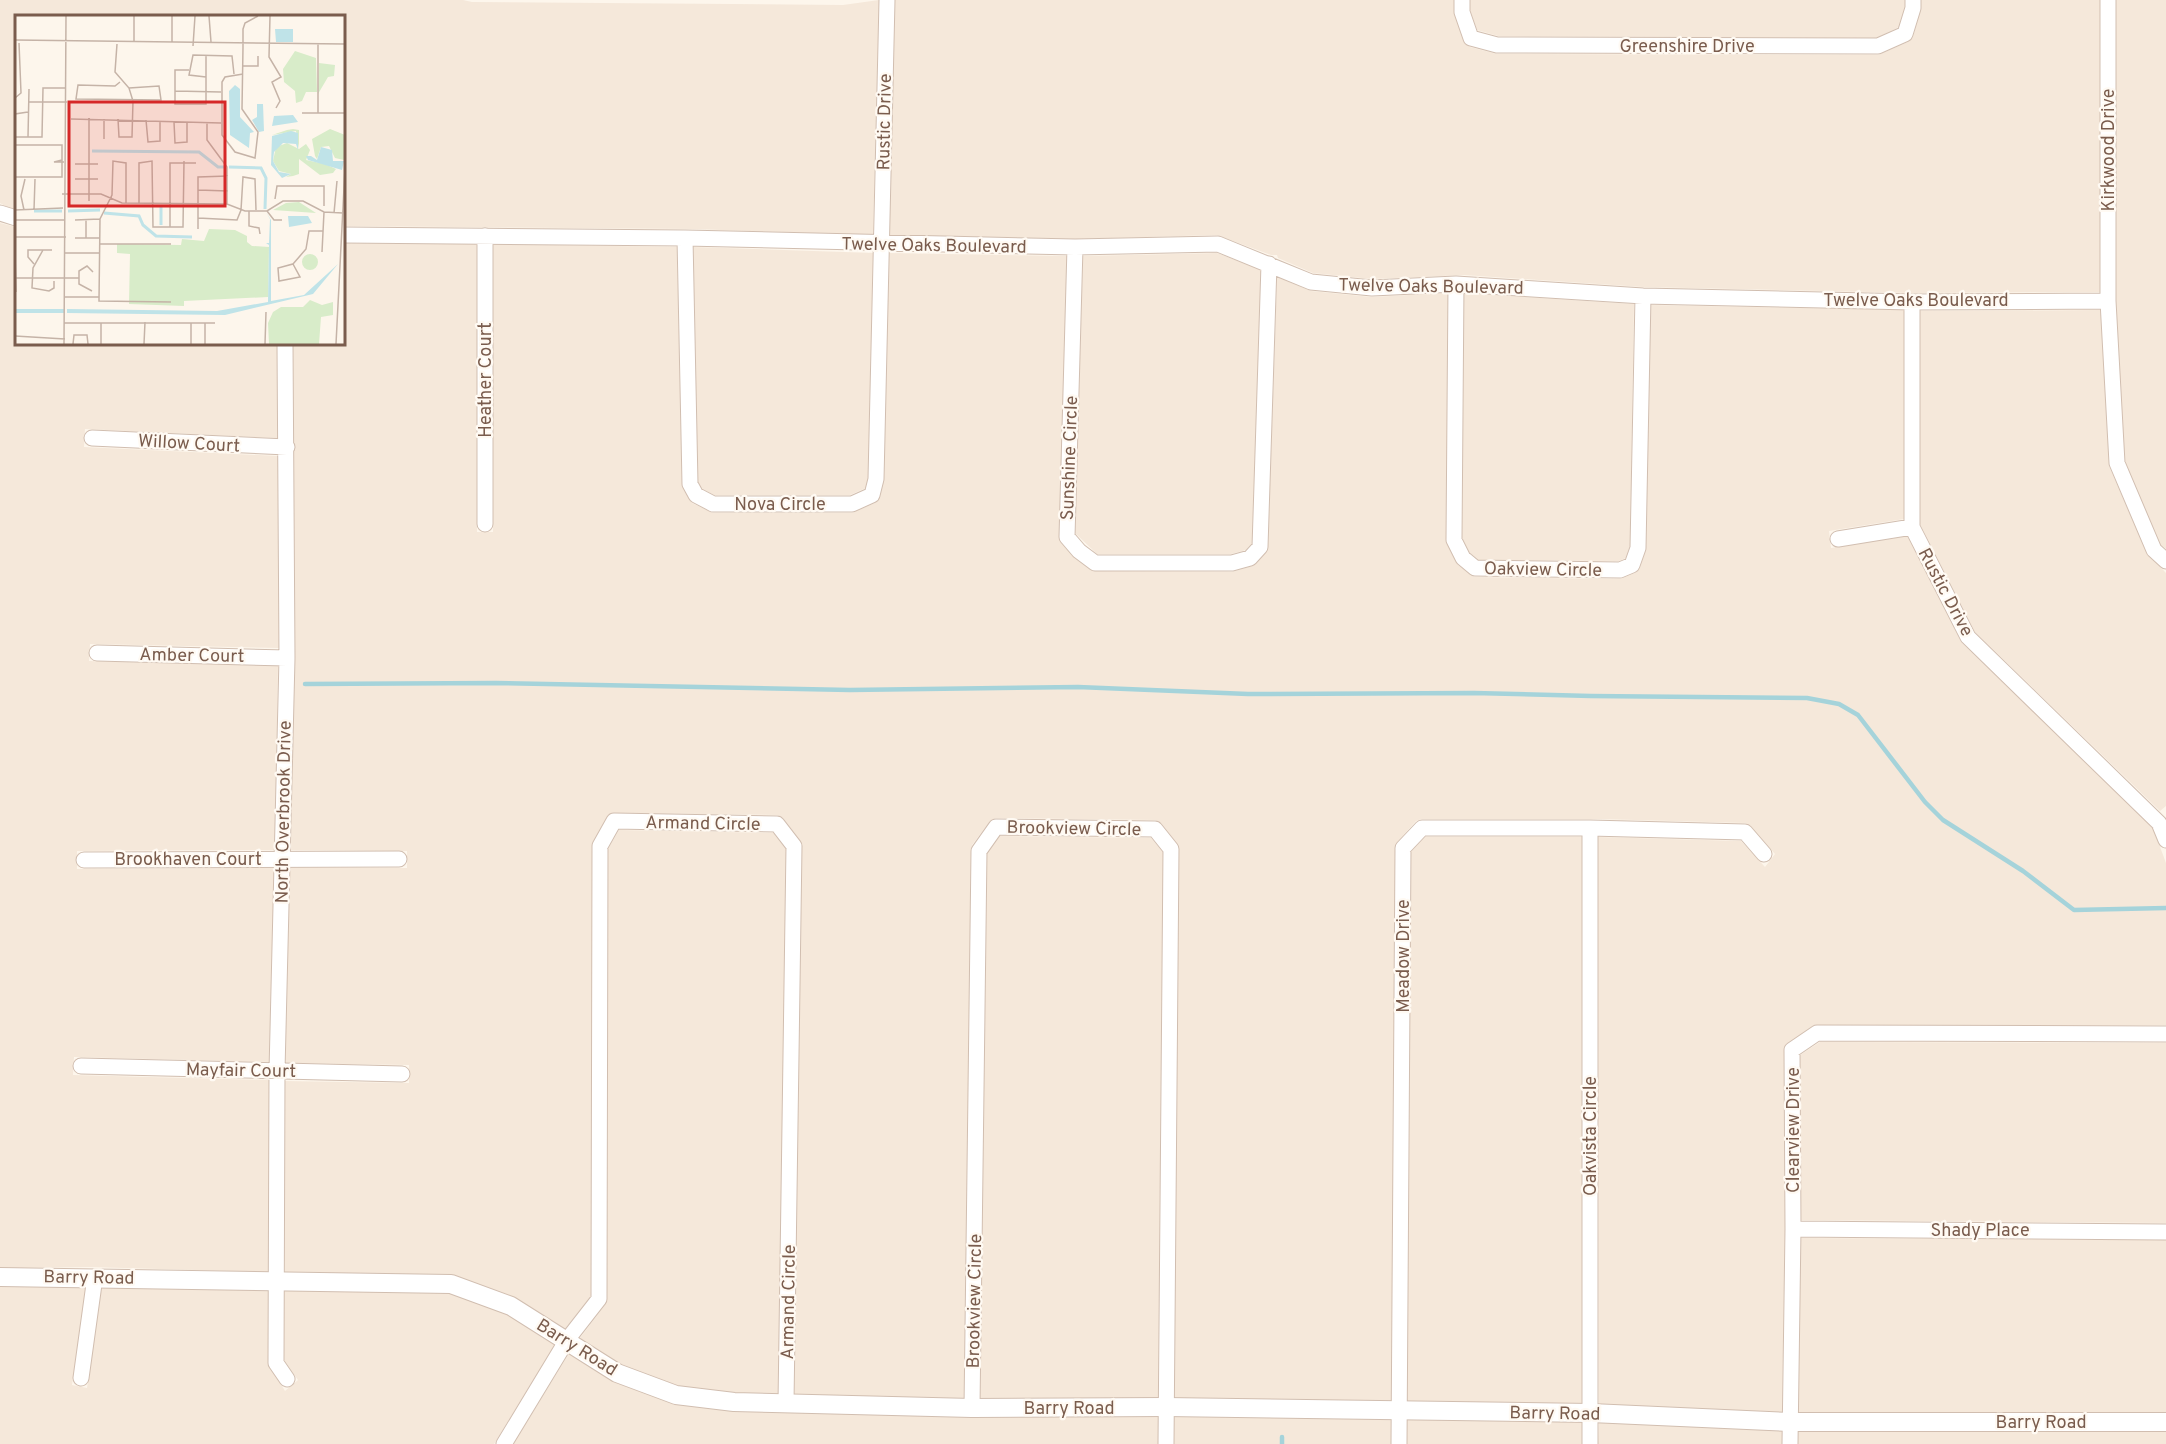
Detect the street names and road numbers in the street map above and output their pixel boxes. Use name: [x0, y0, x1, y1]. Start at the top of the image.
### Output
street label: Greenshire Drive: [1619, 36, 1755, 59]
street label: Rustic Drive: [873, 73, 898, 171]
street label: Kirkwood Drive: [2098, 89, 2121, 212]
street label: Twelve Oaks Boulevard: [841, 233, 1027, 260]
street label: Twelve Oaks Boulevard: [1338, 274, 1524, 301]
street label: Twelve Oaks Boulevard: [1823, 290, 2009, 313]
street label: Heather Court: [475, 322, 498, 438]
street label: Sunshine Circle: [1057, 395, 1084, 521]
street label: Willow Court: [137, 430, 241, 459]
street label: Nova Circle: [734, 494, 826, 517]
street label: Rustic Drive: [1912, 544, 1978, 641]
street label: Oakview Circle: [1484, 558, 1602, 583]
street label: Amber Court: [139, 644, 245, 669]
street label: North Overbrook Drive: [271, 720, 298, 904]
street label: Armand Circle: [645, 812, 761, 837]
street label: Brookview Circle: [1006, 817, 1141, 842]
street label: Brookhaven Court: [114, 849, 262, 872]
street label: Meadow Drive: [1393, 899, 1416, 1013]
street label: Mayfair Court: [186, 1059, 296, 1084]
street label: Clearview Drive: [1783, 1067, 1806, 1193]
street label: Oakvista Circle: [1580, 1076, 1603, 1196]
street label: Shady Place: [1930, 1220, 2030, 1243]
street label: Brookview Circle: [963, 1234, 988, 1369]
street label: Armand Circle: [777, 1244, 802, 1360]
street label: Barry Road: [43, 1266, 135, 1291]
street label: Barry Road: [531, 1314, 621, 1382]
street label: Barry Road: [1023, 1398, 1115, 1421]
street label: Barry Road: [1509, 1402, 1601, 1427]
street label: Barry Road: [1995, 1412, 2087, 1435]

